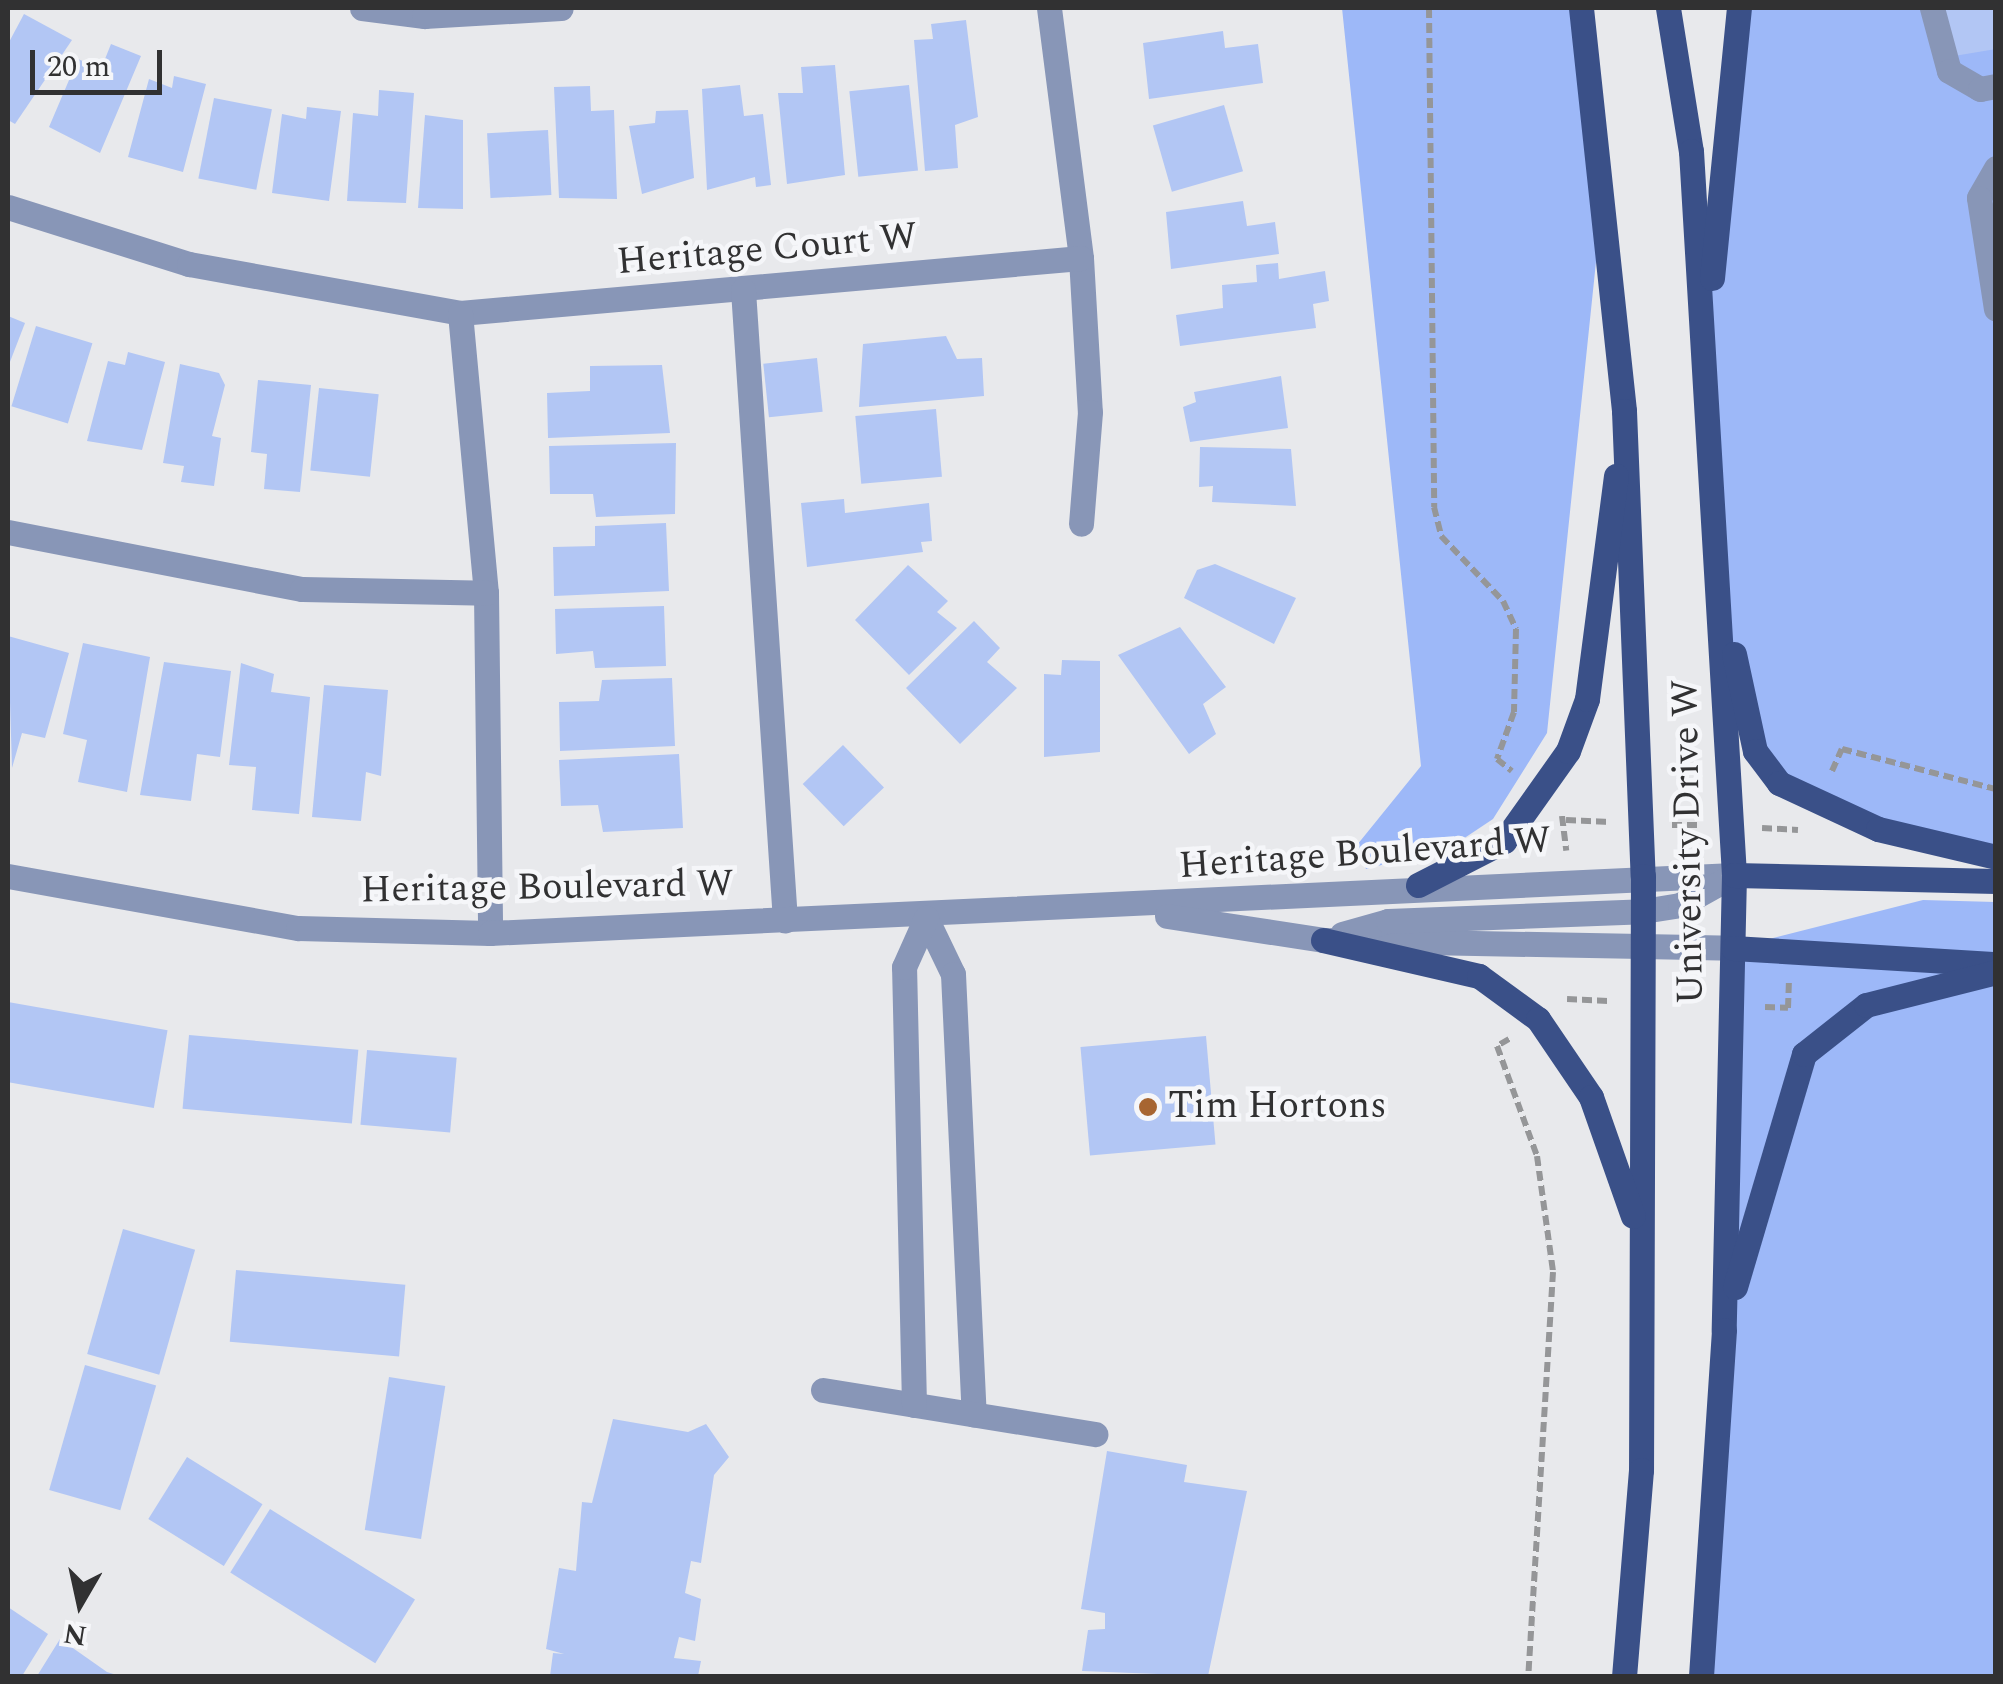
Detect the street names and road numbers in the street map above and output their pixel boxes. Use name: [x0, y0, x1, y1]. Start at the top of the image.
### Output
street label: Heritage Court W: [615, 214, 919, 286]
street label: University Drive W: [1663, 679, 1715, 1005]
street label: Heritage Boulevard W: [1177, 818, 1553, 890]
street label: Heritage Boulevard W: [360, 862, 734, 914]

